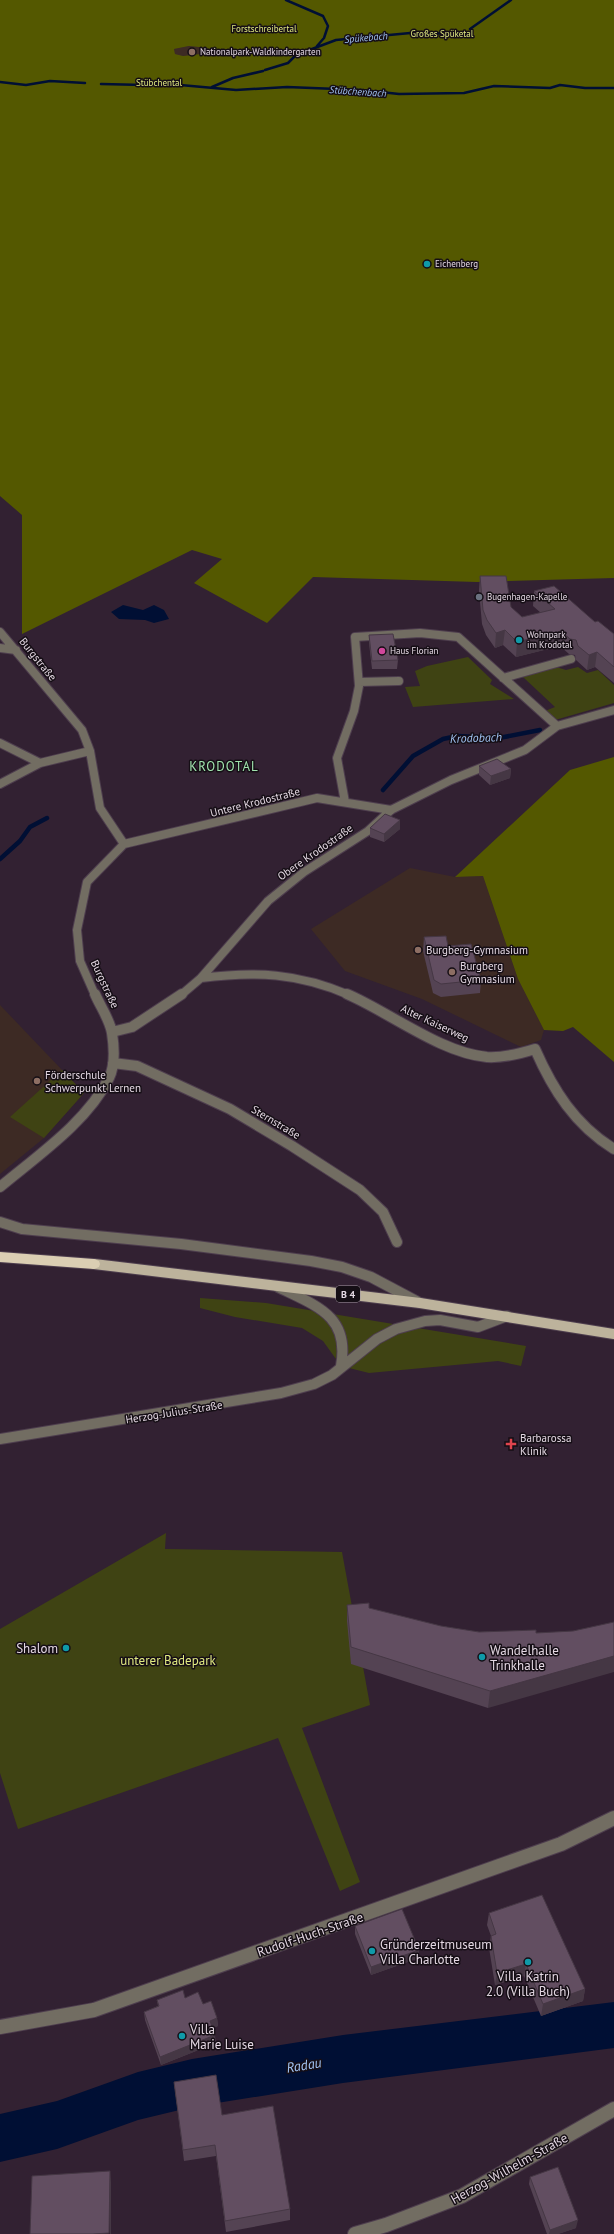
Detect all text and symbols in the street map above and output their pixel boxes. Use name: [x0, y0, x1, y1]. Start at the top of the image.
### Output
park label: Forstschreibertal: [231, 23, 297, 34]
park label: Großes Spüketal: [411, 28, 474, 39]
water label: Spükebach: [344, 29, 388, 46]
place label: Nationalpark-Waldkindergarten: [200, 46, 321, 57]
marker: Nationalpark-Waldkindergarten: [187, 47, 197, 57]
park label: Stübchental: [136, 77, 182, 88]
water label: Stübchenbach: [329, 83, 387, 100]
place label: Eichenberg: [435, 258, 478, 269]
marker: Eichenberg: [422, 259, 432, 269]
place label: Bugenhagen-Kapelle: [487, 591, 568, 602]
marker: Bugenhagen-Kapelle: [474, 592, 484, 602]
place label: Wohnpark im Krodotal: [527, 629, 572, 650]
street label: Burgstraße: [16, 635, 60, 684]
marker: Wohnpark im Krodotal: [514, 635, 524, 645]
place label: Haus Florian: [390, 645, 439, 656]
marker: Haus Florian: [377, 646, 387, 656]
water label: Krodobach: [450, 729, 502, 746]
district label: KRODOTAL: [189, 758, 259, 775]
street label: Untere Krodostraße: [209, 784, 302, 820]
street label: Obere Krodostraße: [275, 821, 356, 883]
place label: Burgberg-Gymnasium: [426, 943, 528, 957]
marker: Burgberg-Gymnasium: [413, 945, 423, 955]
street label: Burgstraße: [88, 958, 122, 1011]
place label: Burgberg Gymnasium: [460, 959, 515, 986]
marker: Burgberg Gymnasium: [447, 967, 457, 977]
street label: Alter Kaiserweg: [399, 1001, 471, 1045]
place label: Förderschule Schwerpunkt Lernen: [45, 1068, 141, 1095]
marker: Förderschule Schwerpunkt Lernen: [32, 1076, 42, 1086]
street label: Sternstraße: [249, 1102, 303, 1142]
road number: B 4: [336, 1286, 360, 1302]
street label: Herzog-Julius-Straße: [125, 1397, 224, 1427]
place label: Barbarossa Klinik: [520, 1431, 571, 1458]
marker: Barbarossa Klinik: [505, 1438, 517, 1450]
place label: Shalom: [16, 1640, 58, 1657]
place label: Wandelhalle Trinkhalle: [490, 1642, 559, 1674]
marker: Shalom: [61, 1643, 71, 1653]
park label: unterer Badepark: [120, 1652, 217, 1669]
marker: Wandelhalle Trinkhalle: [477, 1652, 487, 1662]
street label: Rudolf-Huch-Straße: [255, 1908, 365, 1961]
place label: Gründerzeitmuseum Villa Charlotte: [379, 1936, 492, 1968]
marker: Gründerzeitmuseum Villa Charlotte: [367, 1946, 377, 1956]
marker: Villa Katrin 2.0 (Villa Buch): [523, 1957, 533, 1967]
place label: Villa Katrin 2.0 (Villa Buch): [486, 1968, 570, 2000]
place label: Villa Marie Luise: [189, 2021, 254, 2053]
marker: Villa Marie Luise: [177, 2031, 187, 2041]
water label: Radau: [285, 2053, 323, 2077]
street label: Herzog-Wilhelm-Straße: [448, 2129, 571, 2208]

